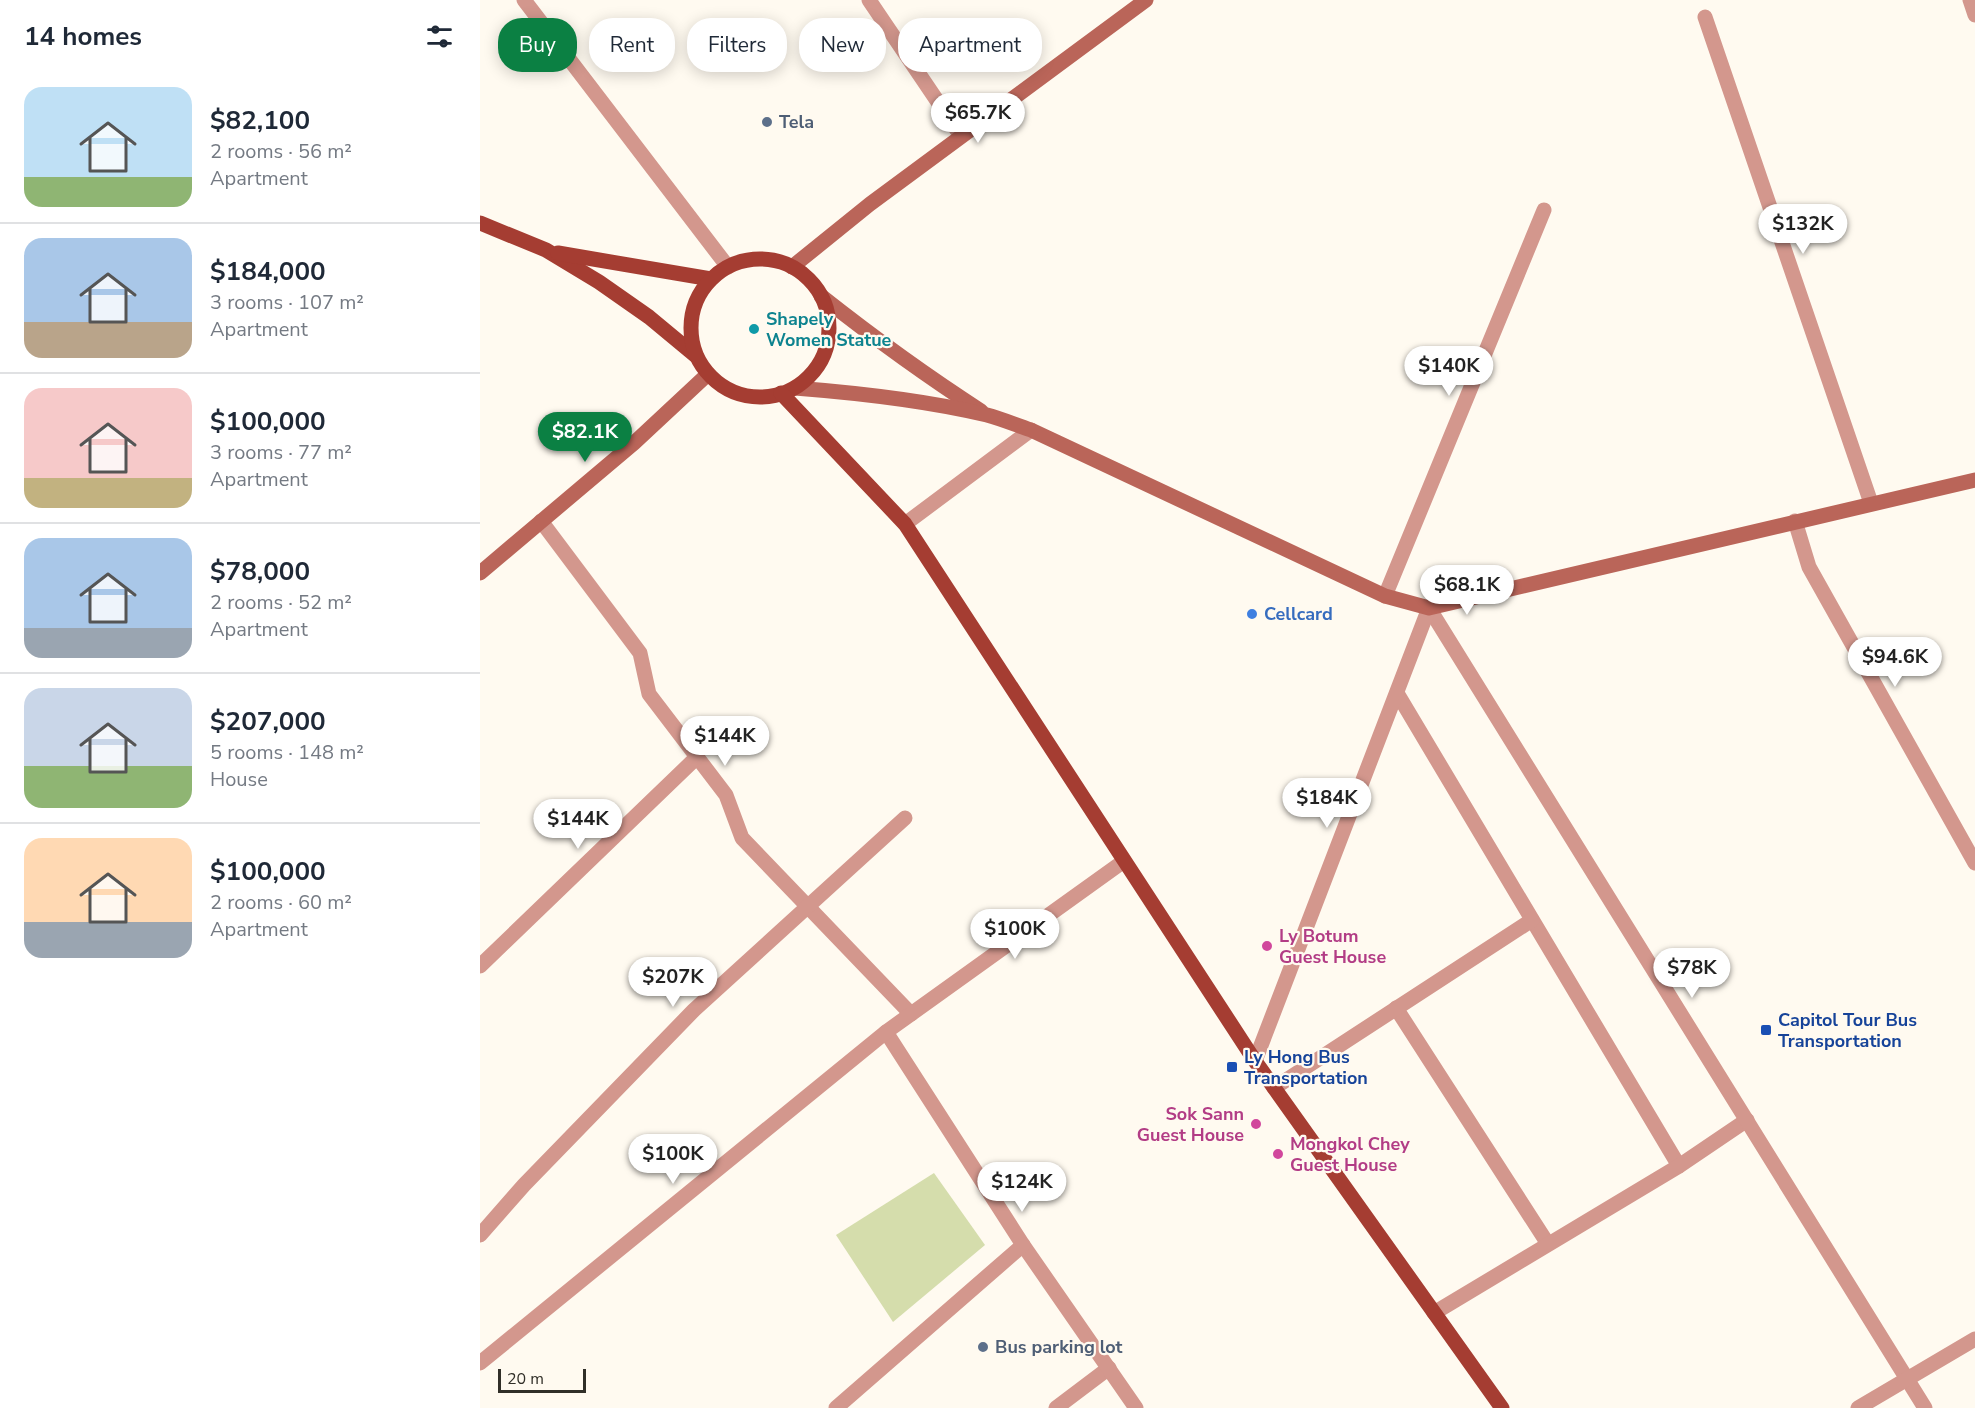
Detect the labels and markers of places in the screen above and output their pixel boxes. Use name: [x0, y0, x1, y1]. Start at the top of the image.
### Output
pin: $65.7K: [929, 93, 1027, 144]
place label: Tela: [779, 110, 814, 134]
marker: Tela: [760, 115, 774, 129]
pin: $132K: [1761, 204, 1845, 255]
place label: Shapely Women Statue: [766, 307, 892, 352]
marker: Shapely Women Statue: [747, 322, 761, 336]
pin: $140K: [1407, 346, 1491, 397]
pin: $82.1K: [536, 412, 634, 463]
pin: $68.1K: [1418, 565, 1516, 616]
place label: Cellcard: [1264, 602, 1333, 626]
marker: Cellcard: [1245, 607, 1259, 621]
pin: $94.6K: [1846, 637, 1944, 688]
pin: $144K: [683, 716, 767, 767]
pin: $184K: [1285, 778, 1369, 829]
pin: $144K: [536, 799, 620, 850]
pin: $100K: [973, 909, 1057, 960]
place label: Ly Botum Guest House: [1279, 924, 1386, 969]
marker: Ly Botum Guest House: [1260, 939, 1274, 953]
pin: $78K: [1656, 948, 1728, 999]
pin: $207K: [631, 957, 715, 1008]
place label: Capitol Tour Bus Transportation: [1778, 1008, 1917, 1053]
marker: Capitol Tour Bus Transportation: [1759, 1023, 1773, 1037]
place label: Ly Hong Bus Transportation: [1244, 1045, 1368, 1090]
marker: Ly Hong Bus Transportation: [1225, 1060, 1239, 1074]
place label: Sok Sann Guest House: [1137, 1102, 1244, 1147]
marker: Sok Sann Guest House: [1249, 1117, 1263, 1131]
place label: Mongkol Chey Guest House: [1290, 1132, 1410, 1177]
pin: $100K: [631, 1134, 715, 1185]
marker: Mongkol Chey Guest House: [1271, 1147, 1285, 1161]
pin: $124K: [980, 1162, 1064, 1213]
place label: Bus parking lot: [995, 1335, 1123, 1359]
marker: Bus parking lot: [976, 1340, 990, 1354]

